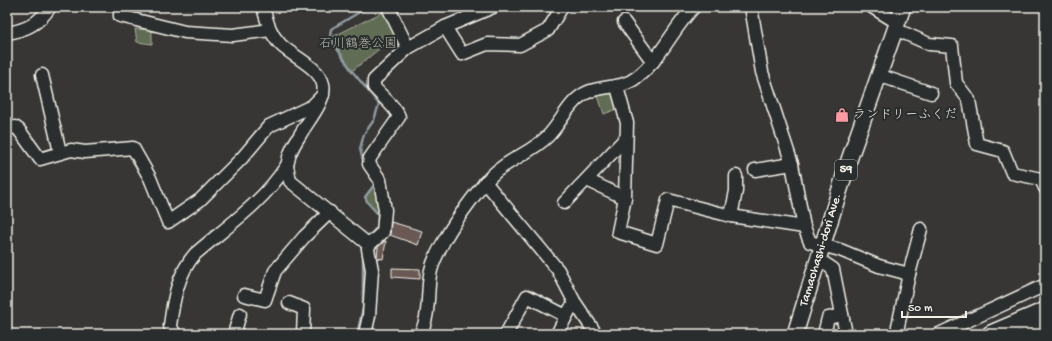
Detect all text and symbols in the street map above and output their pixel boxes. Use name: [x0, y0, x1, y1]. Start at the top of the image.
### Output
park label: 石川鶴巻公園: [319, 36, 397, 52]
shop icon: ランドリーふくだ: [834, 107, 850, 123]
place label: ランドリーふくだ: [853, 108, 957, 123]
road number: 59: [835, 160, 857, 180]
street label: Tamaohashi-dori Ave.: [796, 192, 845, 309]
scale bar: [902, 293, 966, 319]
text: 50 m: [908, 302, 933, 316]

